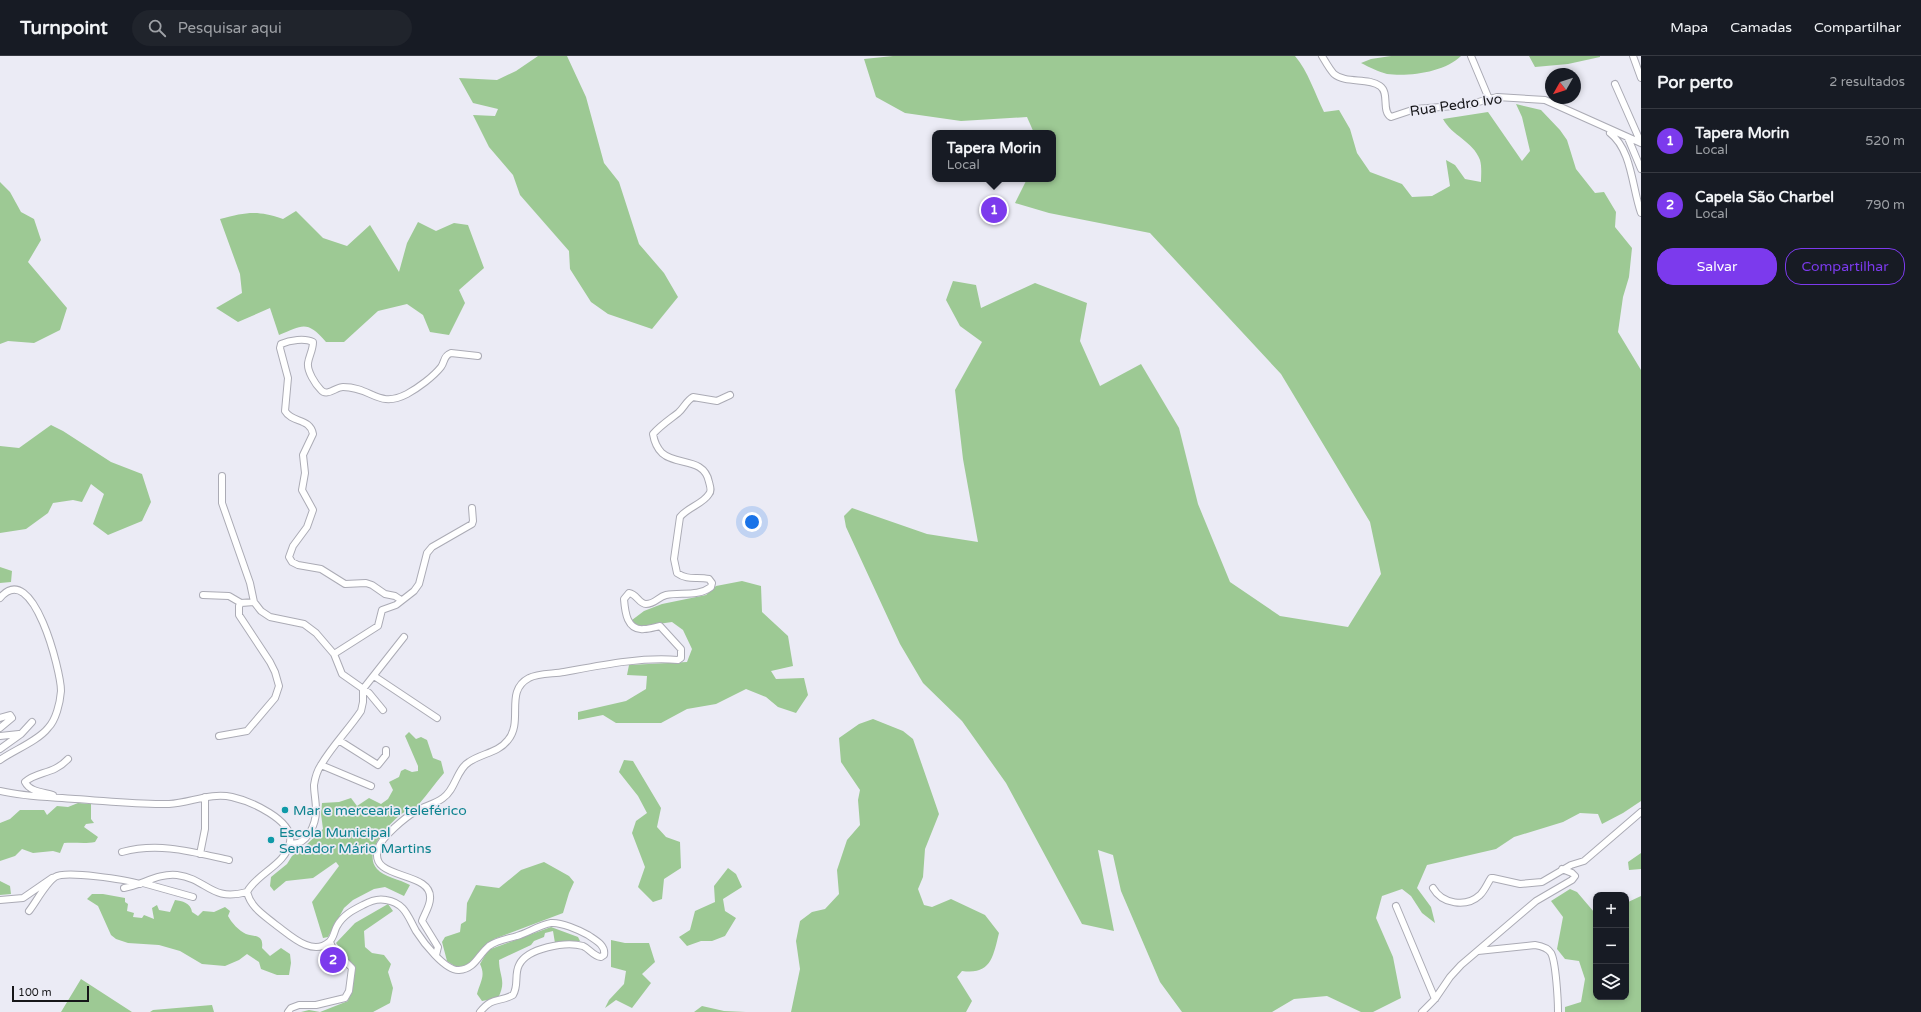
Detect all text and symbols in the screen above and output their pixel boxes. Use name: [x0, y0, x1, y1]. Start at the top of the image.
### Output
search box: [132, 10, 412, 46]
text: Turnpoint: [20, 17, 108, 39]
icon: search: [146, 17, 168, 39]
text: Pesquisar aqui: [178, 19, 282, 37]
text: Mapa: [1670, 19, 1708, 36]
text: Camadas: [1730, 19, 1792, 36]
text: Compartilhar: [1814, 19, 1901, 36]
north arrow: [1545, 68, 1581, 104]
text: Por perto: [1657, 72, 1733, 93]
text: 2 resultados: [1829, 74, 1905, 90]
street label: Rua Pedro Ivo: [1409, 90, 1503, 120]
text: Tapera Morin: [1695, 124, 1789, 142]
popup: [932, 130, 1056, 182]
text: 1: [1666, 133, 1674, 149]
text: 520 m: [1865, 133, 1905, 149]
text: Tapera Morin: [947, 139, 1041, 157]
text: Local: [1695, 142, 1728, 158]
text: Local: [947, 157, 980, 173]
text: Capela São Charbel: [1695, 188, 1834, 206]
pin: 1: [981, 195, 1007, 225]
text: 2: [1666, 197, 1674, 213]
text: 790 m: [1865, 197, 1905, 213]
text: Local: [1695, 206, 1728, 222]
button: Salvar: [1657, 248, 1777, 285]
button: Compartilhar: [1785, 248, 1905, 285]
your location: [742, 512, 762, 532]
place label: Mar e mercearia teleférico: [293, 802, 467, 819]
marker: Mar e mercearia teleférico: [280, 805, 290, 815]
place label: Escola Municipal Senador Mário Martins: [279, 824, 432, 857]
marker: Escola Municipal Senador Mário Martins: [266, 835, 276, 845]
map controls: [1593, 892, 1629, 1000]
button: +: [1593, 892, 1629, 928]
button: −: [1593, 928, 1629, 964]
pin: 2: [320, 945, 346, 975]
button: layers: [1593, 964, 1629, 1000]
scale bar: [12, 984, 89, 1003]
text: 100 m: [18, 986, 52, 999]

